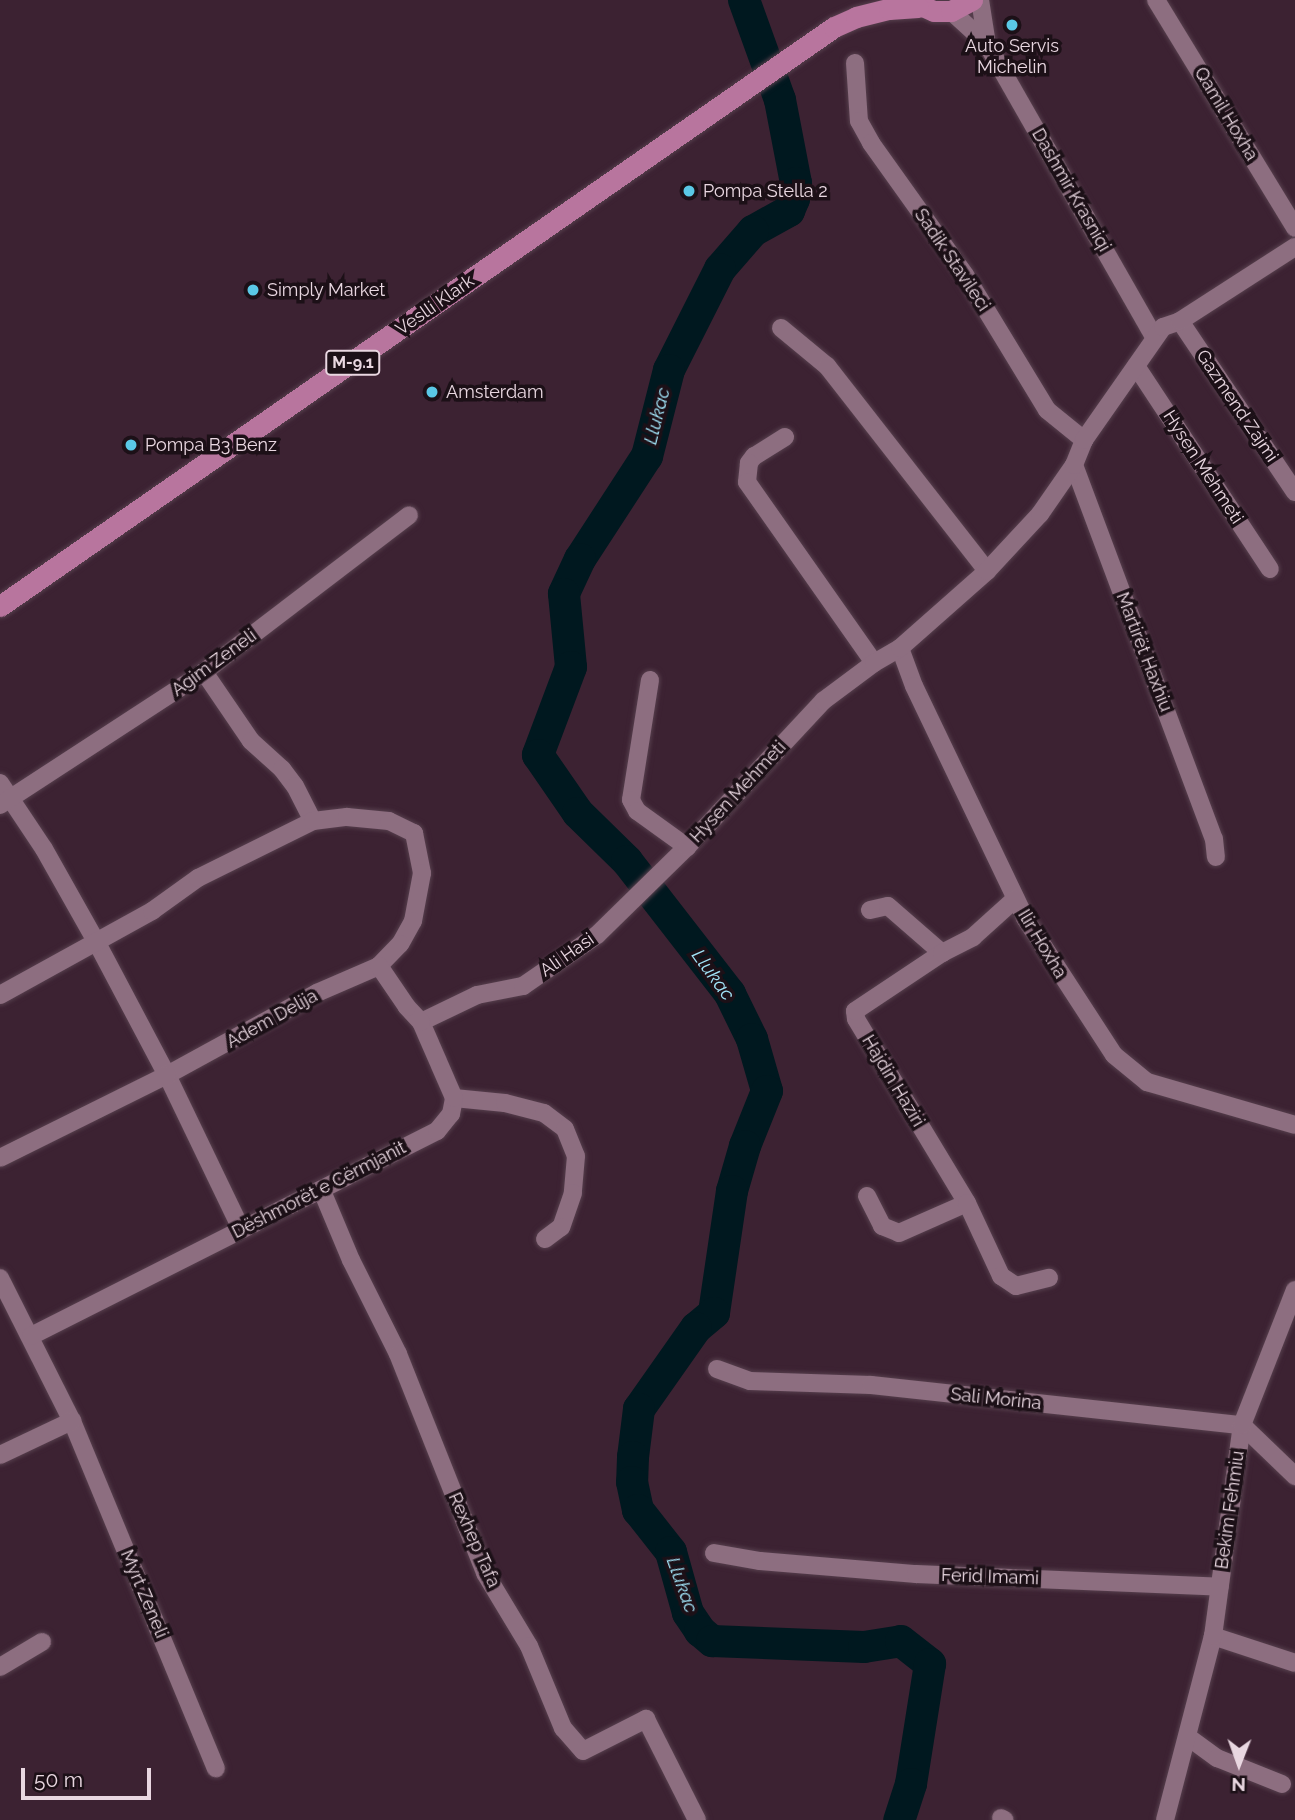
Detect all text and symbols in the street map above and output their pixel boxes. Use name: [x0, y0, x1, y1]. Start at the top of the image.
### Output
marker: Auto Servis Michelin: [1004, 17, 1020, 33]
place label: Auto Servis Michelin: [965, 36, 1059, 78]
street label: Qamil Hoxha: [1189, 63, 1263, 165]
street label: Dashmir Krasniqi: [1027, 124, 1115, 256]
place label: Pompa Stella 2: [703, 180, 828, 202]
marker: Pompa Stella 2: [681, 183, 697, 199]
street label: Sadik Stavileci: [910, 205, 994, 315]
street label: Veslli Klark: [392, 270, 478, 340]
place label: Simply Market: [267, 279, 386, 301]
marker: Simply Market: [245, 282, 261, 298]
street label: Gazmend Zajmi: [1192, 346, 1282, 466]
road number: M-9.1: [325, 350, 381, 376]
place label: Amsterdam: [446, 381, 543, 403]
marker: Amsterdam: [424, 384, 440, 400]
water label: Llukac: [639, 385, 675, 447]
street label: Hysen Mehmeti: [1158, 406, 1248, 528]
place label: Pompa B3 Benz: [145, 434, 277, 456]
marker: Pompa B3 Benz: [123, 437, 139, 453]
street label: Martirët Haxhiu: [1111, 589, 1177, 715]
street label: Agim Zeneli: [167, 625, 261, 701]
street label: Hysen Mehmeti: [685, 737, 791, 847]
street label: Ilir Hoxha: [1013, 905, 1071, 983]
street label: Ali Hasi: [536, 929, 598, 981]
water label: Llukac: [687, 945, 739, 1005]
street label: Adem Delija: [223, 985, 321, 1053]
street label: Hajdin Haziri: [857, 1031, 929, 1131]
street label: Dëshmorët e Cërmjanit: [228, 1137, 410, 1243]
street label: Sali Morina: [950, 1384, 1042, 1414]
street label: Bekim Fehmiu: [1211, 1449, 1249, 1571]
street label: Rexhep Tafa: [443, 1489, 505, 1591]
street label: Myrt Zeneli: [116, 1547, 172, 1641]
water label: Llukac: [661, 1554, 703, 1616]
street label: Ferid Imami: [941, 1564, 1039, 1590]
north arrow: [1204, 1729, 1274, 1799]
scale bar: [24, 1754, 154, 1798]
text: 50 m: [34, 1767, 83, 1792]
text: N: [1231, 1774, 1246, 1796]

